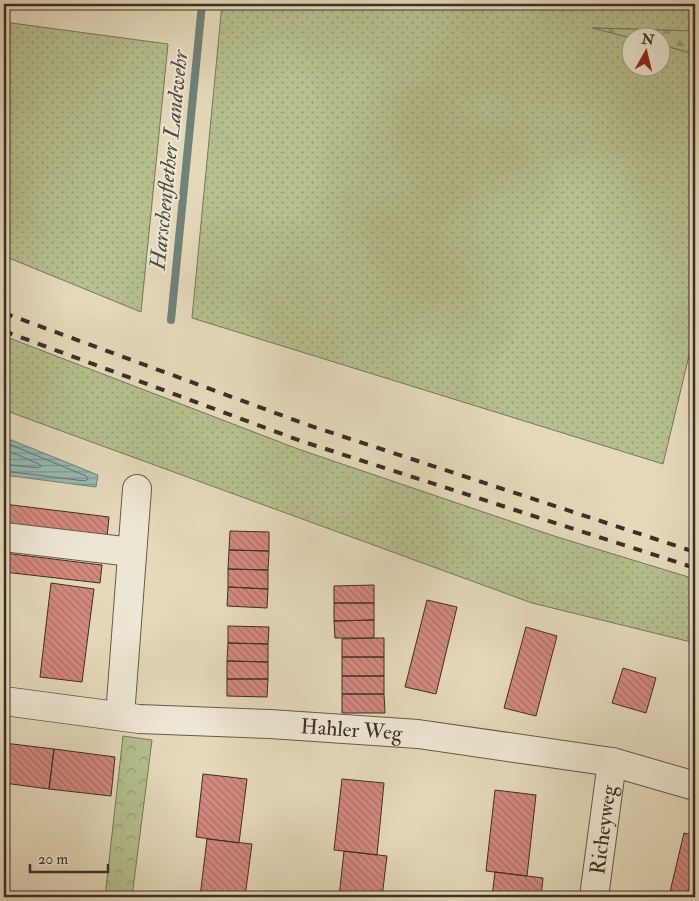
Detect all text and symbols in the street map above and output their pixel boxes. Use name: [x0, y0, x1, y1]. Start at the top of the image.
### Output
north arrow: [622, 28, 672, 78]
text: N: [639, 30, 656, 49]
water label: Harschenflether Landwehr: [143, 47, 195, 272]
street label: Hahler Weg: [300, 713, 404, 746]
street label: Richeyweg: [584, 783, 622, 876]
scale bar: [30, 841, 108, 873]
text: 20 m: [38, 850, 68, 869]

